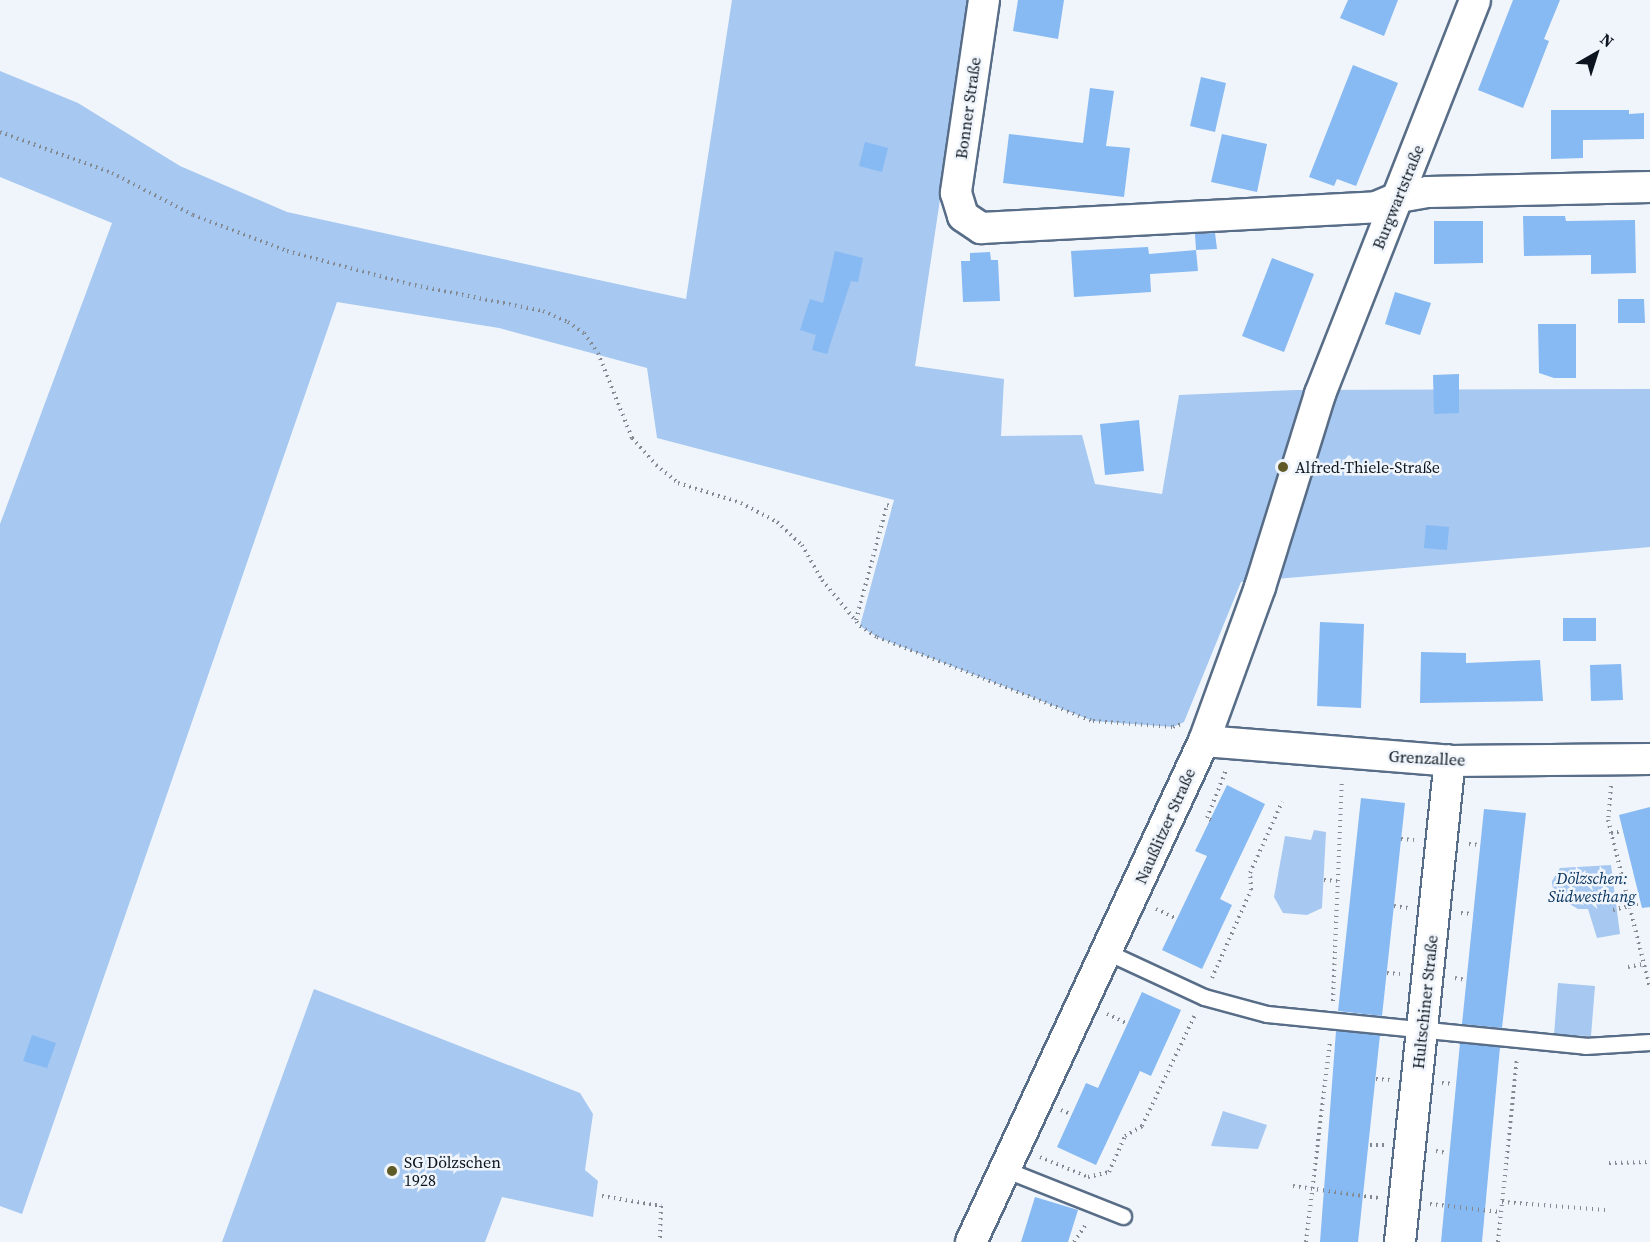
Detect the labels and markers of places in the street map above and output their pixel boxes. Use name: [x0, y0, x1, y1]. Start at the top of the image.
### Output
place label: Alfred-Thiele-Straße: [1295, 457, 1440, 477]
marker: Alfred-Thiele-Straße: [1276, 460, 1290, 474]
place label: SG Dölzschen 1928: [404, 1152, 501, 1190]
marker: SG Dölzschen 1928: [385, 1164, 399, 1178]

